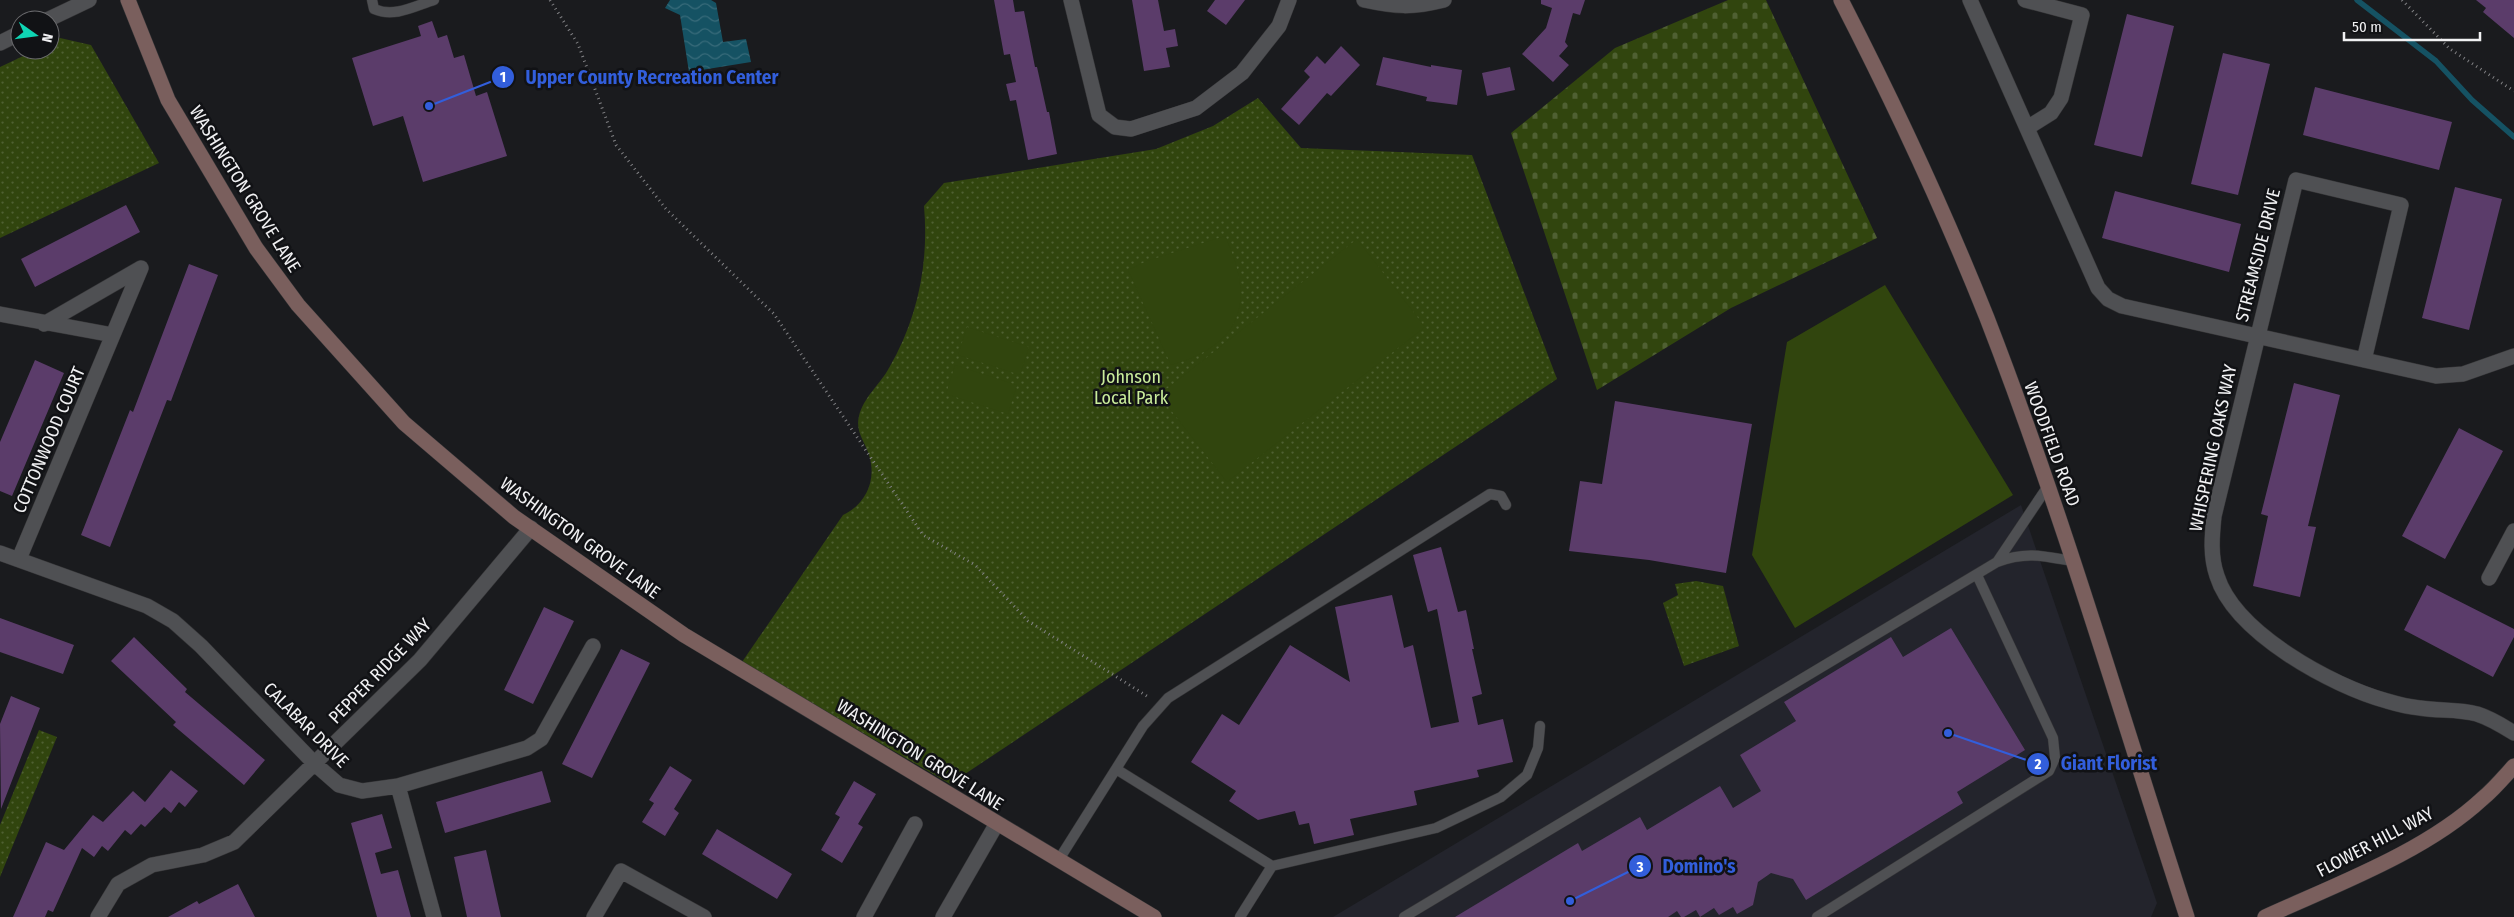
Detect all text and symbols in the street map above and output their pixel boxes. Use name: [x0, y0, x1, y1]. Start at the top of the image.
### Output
north arrow: [10, 10, 60, 60]
scale bar: [2344, 10, 2480, 42]
text: 50 m: [2352, 18, 2382, 36]
text: N: [38, 32, 56, 44]
callout: Upper County Recreation Center: [490, 60, 788, 94]
text: Upper County Recreation Center: [526, 66, 779, 89]
text: 1: [500, 68, 506, 86]
street label: WASHINGTON GROVE LANE: [185, 102, 305, 276]
street label: STREAMSIDE DRIVE: [2231, 186, 2285, 324]
street label: COTTONWOOD COURT: [8, 363, 90, 517]
street label: WHISPERING OAKS WAY: [2185, 363, 2241, 533]
park label: Johnson Local Park: [1094, 366, 1169, 409]
street label: WOODFIELD ROAD: [2019, 379, 2085, 509]
street label: WASHINGTON GROVE LANE: [496, 473, 664, 603]
street label: PEPPER RIDGE WAY: [324, 614, 436, 728]
street label: CALABAR DRIVE: [259, 678, 353, 772]
street label: WASHINGTON GROVE LANE: [833, 695, 1007, 815]
callout: Giant Florist: [2025, 747, 2167, 781]
text: Giant Florist: [2061, 752, 2158, 775]
text: 2: [2034, 755, 2042, 773]
street label: FLOWER HILL WAY: [2313, 802, 2437, 882]
callout: Domino's: [1627, 849, 1745, 883]
text: Domino's: [1662, 855, 1736, 878]
text: 3: [1635, 858, 1644, 876]

